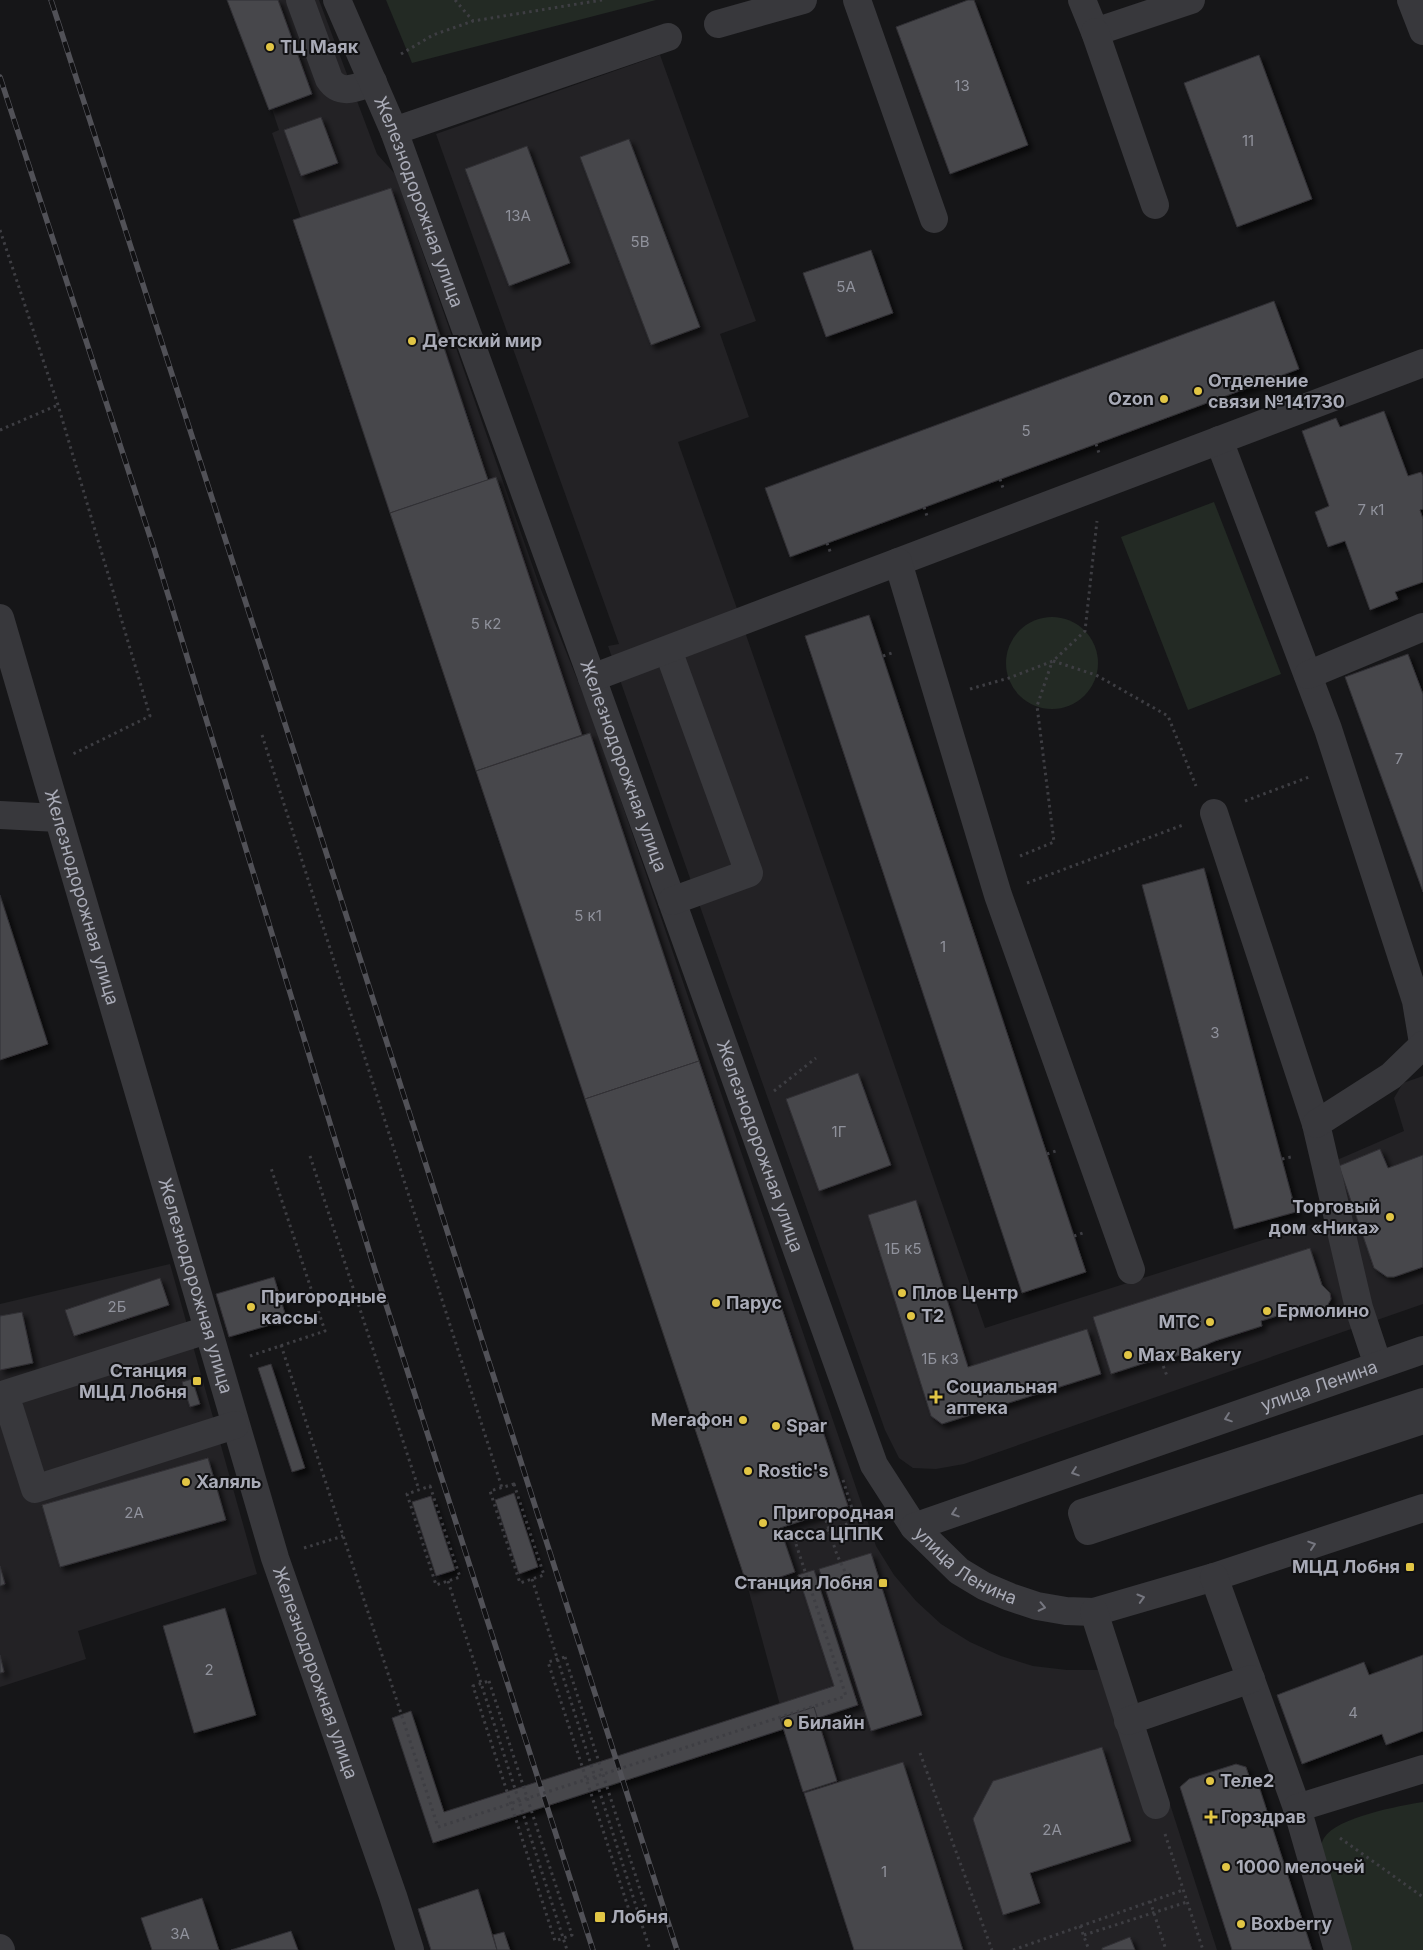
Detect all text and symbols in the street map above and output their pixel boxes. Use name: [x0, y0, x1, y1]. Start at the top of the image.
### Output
place label: ТЦ Маяк: [280, 36, 359, 57]
marker: ТЦ Маяк: [264, 41, 276, 53]
house number: 13: [954, 76, 970, 95]
street label: Железнодорожная улица: [370, 93, 468, 310]
house number: 11: [1242, 131, 1254, 150]
house number: 13А: [505, 206, 531, 225]
house number: 5В: [631, 232, 649, 251]
house number: 5А: [836, 277, 856, 296]
place label: Детский мир: [422, 330, 542, 351]
marker: Детский мир: [406, 335, 418, 347]
place label: Отделение связи №141730: [1208, 370, 1345, 412]
marker: Отделение связи №141730: [1192, 385, 1204, 397]
place label: Ozon: [1108, 388, 1154, 409]
marker: Ozon: [1158, 393, 1170, 405]
house number: 5: [1021, 421, 1031, 440]
house number: 7 к1: [1358, 500, 1384, 519]
house number: 5 к2: [471, 614, 501, 633]
street label: Железнодорожная улица: [576, 657, 672, 875]
house number: 7: [1395, 749, 1403, 768]
street label: Железнодорожная улица: [41, 787, 124, 1007]
house number: 5 к1: [574, 906, 602, 925]
house number: 1: [940, 937, 946, 956]
house number: 3: [1210, 1023, 1220, 1042]
street label: Железнодорожная улица: [713, 1037, 808, 1255]
house number: 1Г: [832, 1122, 846, 1141]
street label: Железнодорожная улица: [154, 1176, 237, 1396]
place label: Торговый дом «Ника»: [1269, 1196, 1380, 1238]
marker: Торговый дом «Ника»: [1384, 1211, 1396, 1223]
house number: 1Б к5: [884, 1239, 922, 1258]
place label: Плов Центр: [912, 1282, 1018, 1303]
place label: Пригородные кассы: [261, 1286, 387, 1328]
marker: Плов Центр: [896, 1287, 908, 1299]
place label: Парус: [726, 1292, 782, 1313]
house number: 2Б: [108, 1297, 126, 1316]
marker: Парус: [710, 1297, 722, 1309]
place label: Ермолино: [1277, 1300, 1369, 1321]
marker: Пригородные кассы: [245, 1301, 257, 1313]
place label: T2: [921, 1305, 944, 1326]
marker: Ермолино: [1261, 1305, 1273, 1317]
marker: T2: [905, 1310, 917, 1322]
place label: МТС: [1158, 1311, 1200, 1332]
marker: МТС: [1204, 1316, 1216, 1328]
place label: Max Bakery: [1138, 1344, 1242, 1365]
house number: 1Б к3: [921, 1349, 959, 1368]
marker: Max Bakery: [1122, 1349, 1134, 1361]
street label: улица Ленина: [1258, 1356, 1380, 1416]
place label: Станция МЦД Лобня: [79, 1360, 187, 1402]
marker: Станция МЦД Лобня: [191, 1375, 203, 1387]
place label: Социальная аптека: [946, 1376, 1057, 1418]
marker: Социальная аптека: [930, 1391, 942, 1403]
place label: Мегафон: [651, 1409, 733, 1430]
one-way arrow: [1225, 1412, 1233, 1422]
marker: Мегафон: [737, 1414, 749, 1426]
place label: Spar: [786, 1415, 827, 1436]
marker: Spar: [770, 1420, 782, 1432]
place label: Rostic's: [758, 1460, 828, 1481]
marker: Rostic's: [742, 1465, 754, 1477]
one-way arrow: [1071, 1466, 1080, 1476]
place label: Халяль: [196, 1471, 261, 1492]
marker: Халяль: [180, 1476, 192, 1488]
place label: Пригородная касса ЦППК: [773, 1502, 894, 1544]
house number: 2А: [124, 1503, 144, 1522]
one-way arrow: [952, 1508, 960, 1518]
marker: Пригородная касса ЦППК: [757, 1517, 769, 1529]
street label: улица Ленина: [910, 1522, 1020, 1609]
one-way arrow: [1308, 1540, 1316, 1550]
place label: МЦД Лобня: [1292, 1556, 1400, 1577]
marker: МЦД Лобня: [1404, 1561, 1416, 1573]
street label: Железнодорожная улица: [269, 1564, 362, 1782]
place label: Станция Лобня: [734, 1572, 873, 1593]
marker: Станция Лобня: [877, 1577, 889, 1589]
one-way arrow: [1136, 1594, 1144, 1604]
one-way arrow: [1038, 1601, 1046, 1611]
house number: 2: [204, 1660, 214, 1679]
house number: 4: [1348, 1703, 1358, 1722]
place label: Билайн: [798, 1712, 865, 1733]
marker: Билайн: [782, 1717, 794, 1729]
place label: Теле2: [1220, 1770, 1274, 1791]
marker: Теле2: [1204, 1775, 1216, 1787]
place label: Горздрав: [1221, 1806, 1306, 1827]
marker: Горздрав: [1205, 1811, 1217, 1823]
house number: 2А: [1042, 1820, 1062, 1839]
place label: 1000 мелочей: [1236, 1856, 1365, 1877]
marker: 1000 мелочей: [1220, 1861, 1232, 1873]
house number: 1: [881, 1862, 887, 1881]
place label: Лобня: [611, 1906, 668, 1927]
marker: Лобня: [593, 1910, 607, 1924]
place label: Boxberry: [1251, 1913, 1332, 1934]
marker: Boxberry: [1235, 1918, 1247, 1930]
house number: 3А: [170, 1924, 190, 1943]

